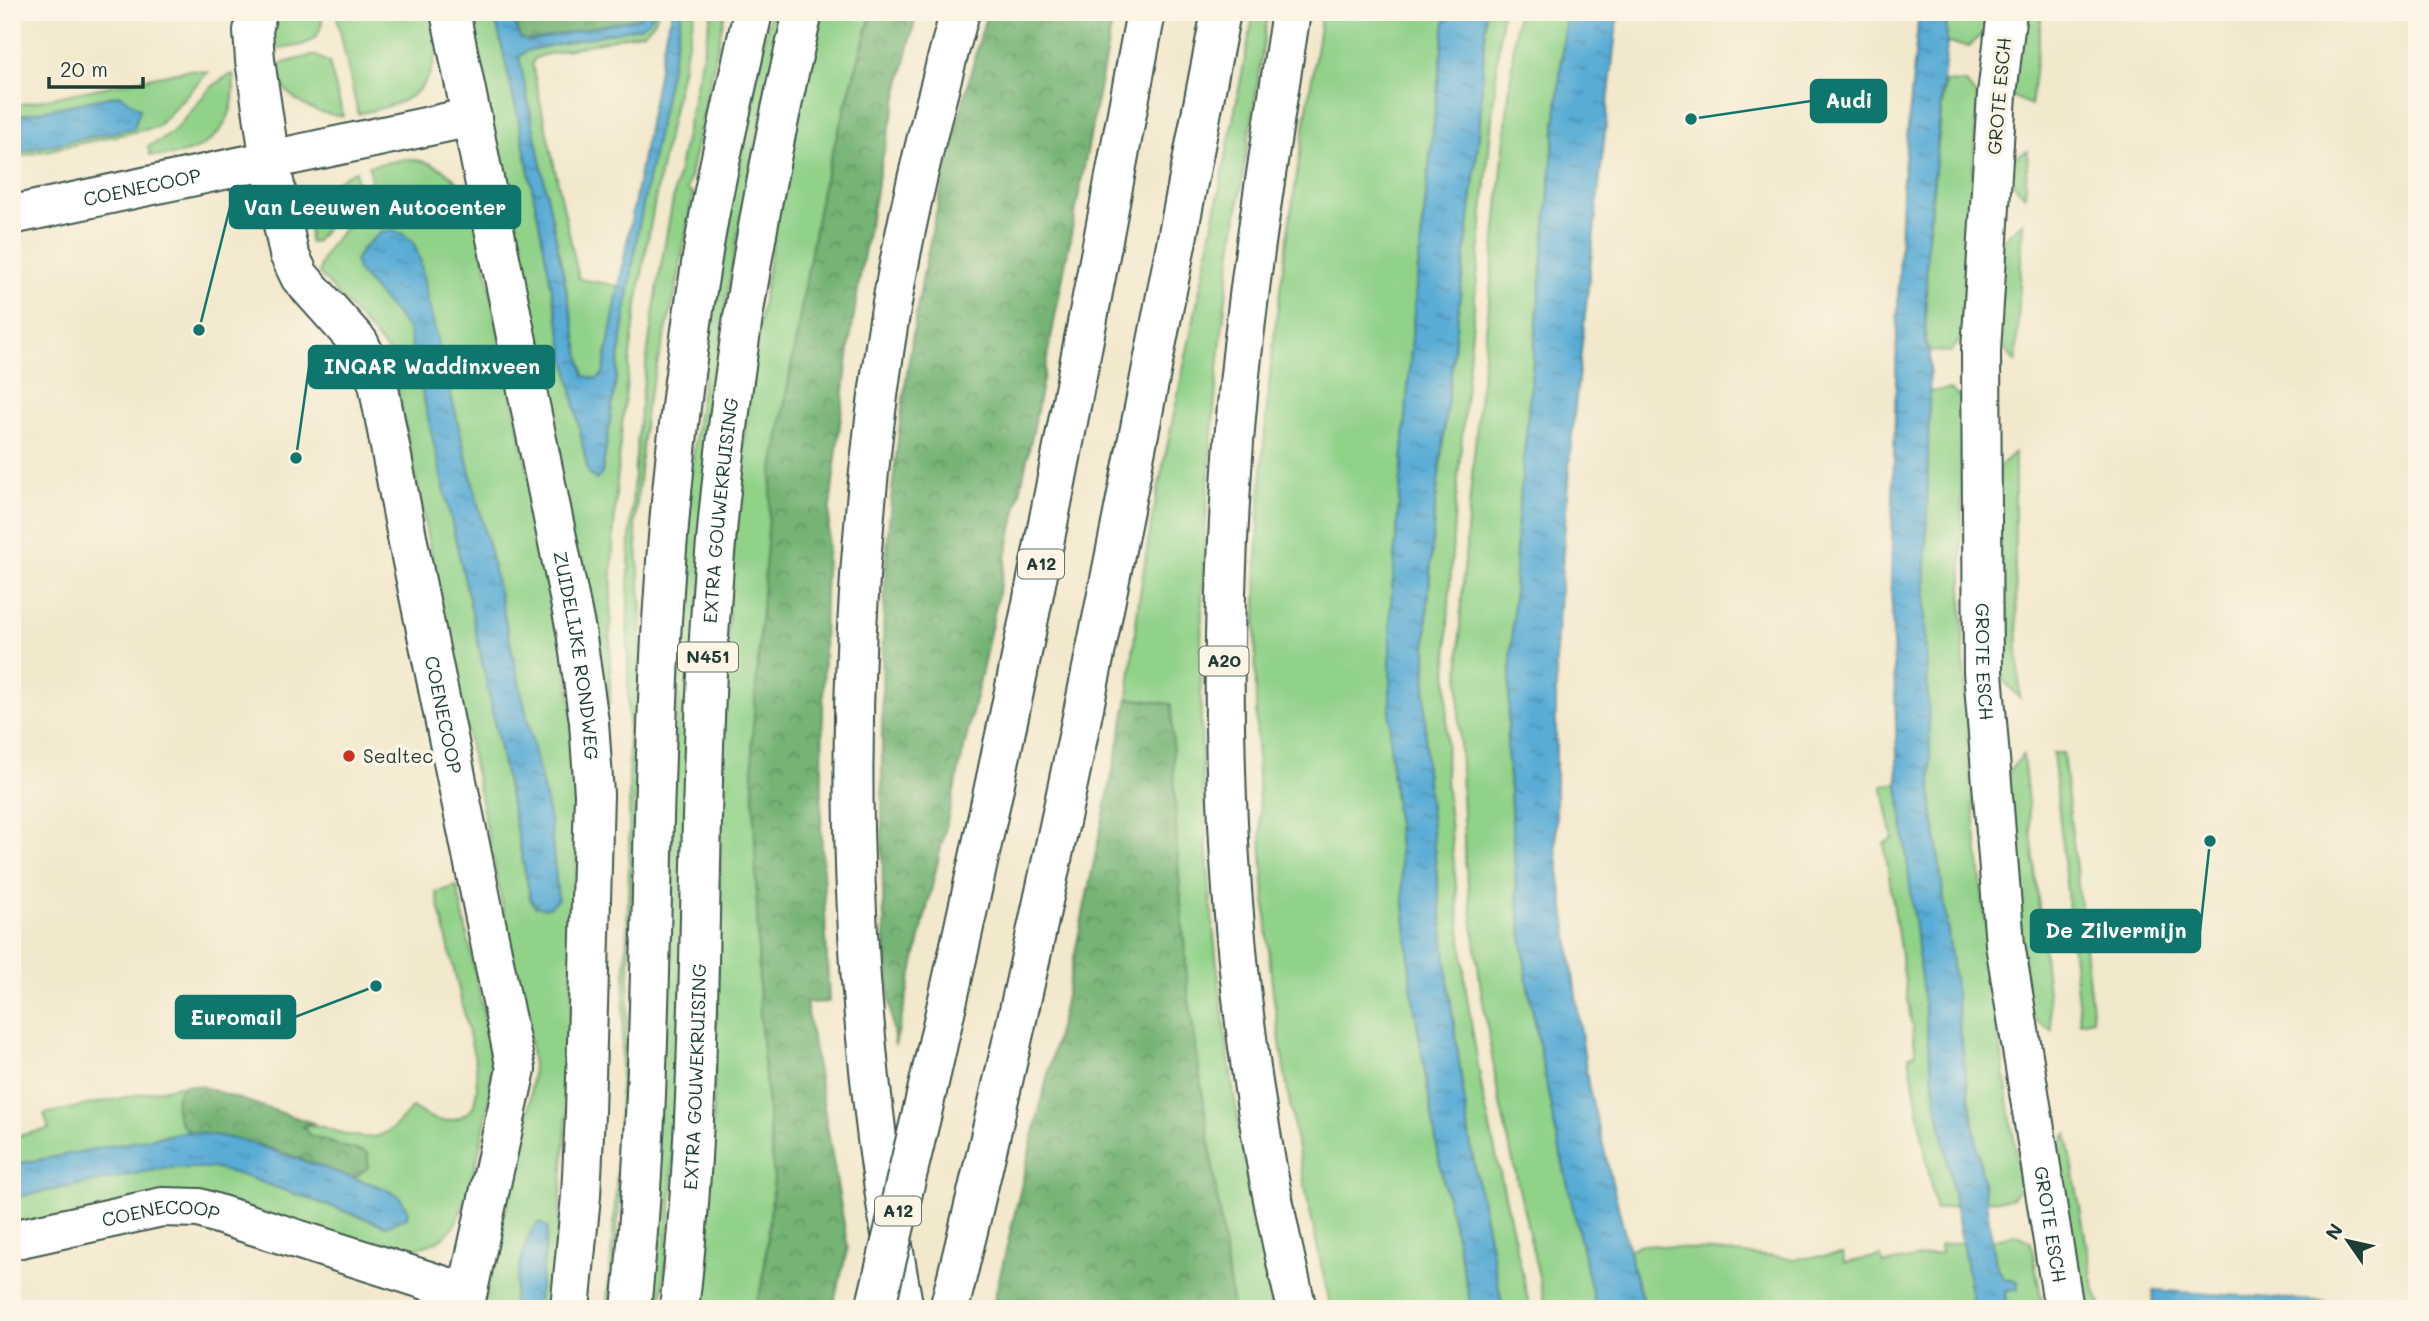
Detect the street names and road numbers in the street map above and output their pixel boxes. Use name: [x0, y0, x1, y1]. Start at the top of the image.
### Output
street label: GROTE ESCH: [1981, 36, 2016, 156]
street label: COENECOOP: [81, 162, 204, 212]
street label: EXTRA GOUWEKRUISING: [697, 396, 743, 624]
street label: ZUIDELIJKE RONDWEG: [548, 549, 605, 761]
road number: A12: [1018, 550, 1064, 578]
street label: GROTE ESCH: [1971, 603, 2000, 722]
road number: N451: [678, 642, 738, 672]
road number: A20: [1200, 646, 1248, 676]
street label: COENECOOP: [420, 654, 468, 776]
street label: EXTRA GOUWEKRUISING: [677, 963, 711, 1191]
street label: GROTE ESCH: [2029, 1164, 2073, 1284]
street label: COENECOOP: [99, 1194, 224, 1232]
road number: A12: [875, 1196, 921, 1226]

